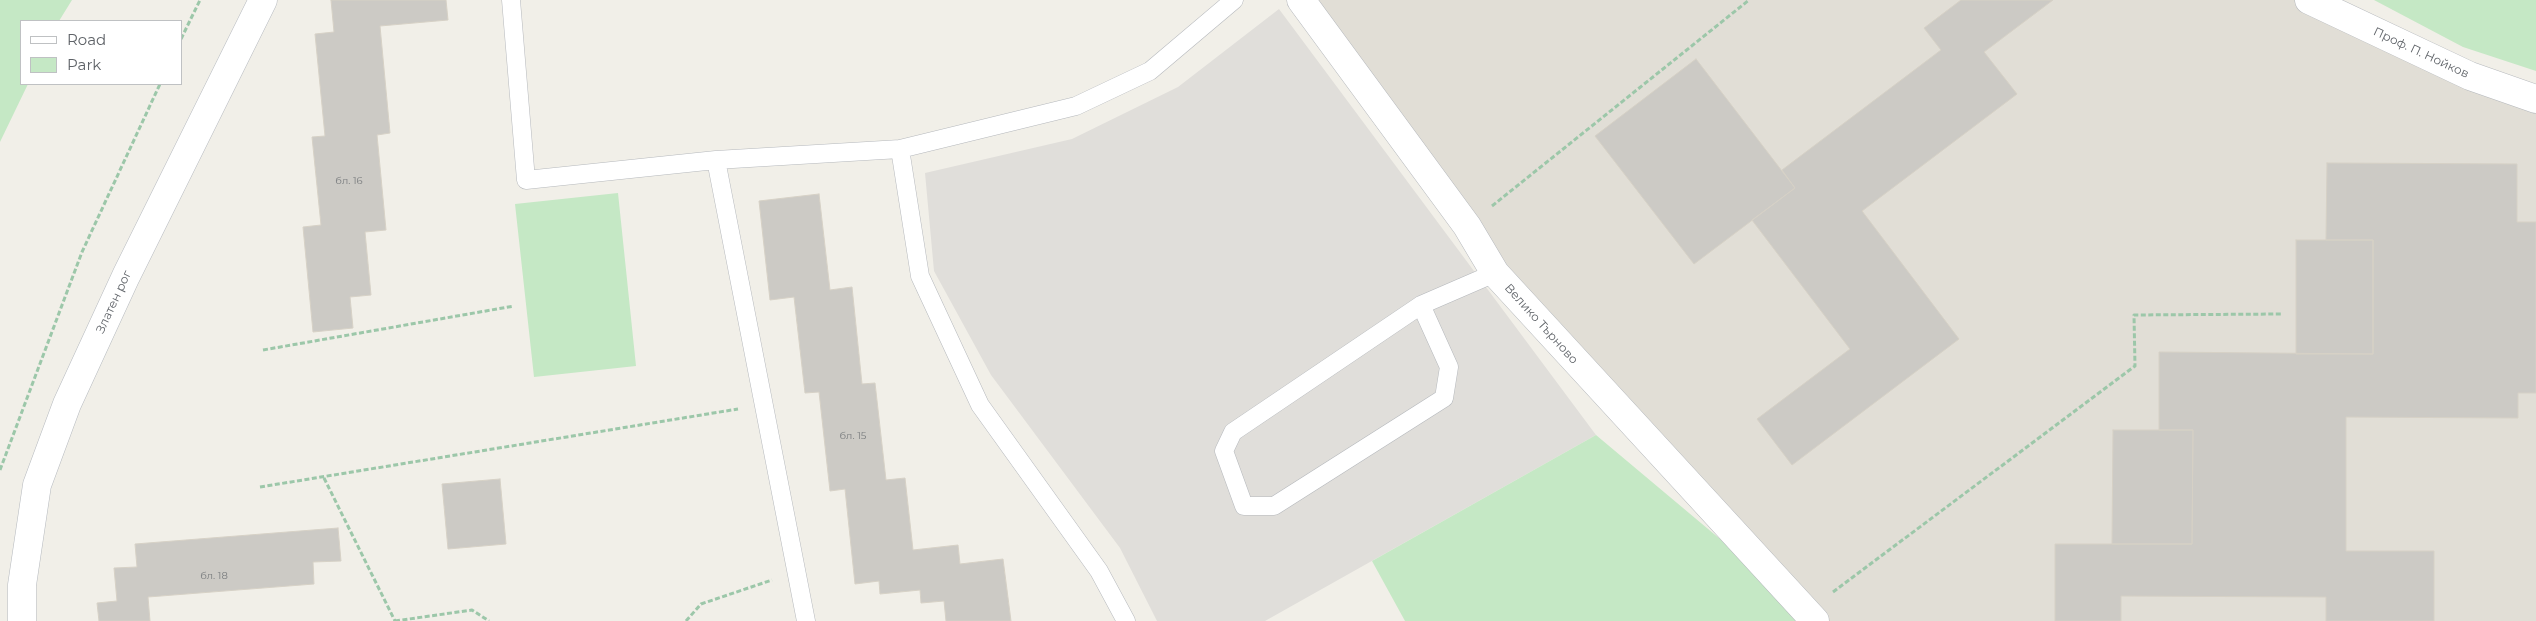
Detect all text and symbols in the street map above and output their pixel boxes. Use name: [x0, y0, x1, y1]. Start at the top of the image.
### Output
legend: [20, 20, 182, 85]
street label: Проф. П. Нойков: [2371, 25, 2471, 81]
text: Road: [67, 30, 106, 49]
text: Park: [67, 55, 101, 74]
house number: бл. 16: [335, 175, 363, 187]
street label: Златен рог: [93, 268, 135, 336]
street label: Велико Търново: [1501, 281, 1581, 367]
house number: бл. 15: [840, 430, 866, 442]
house number: бл. 18: [200, 570, 228, 582]

